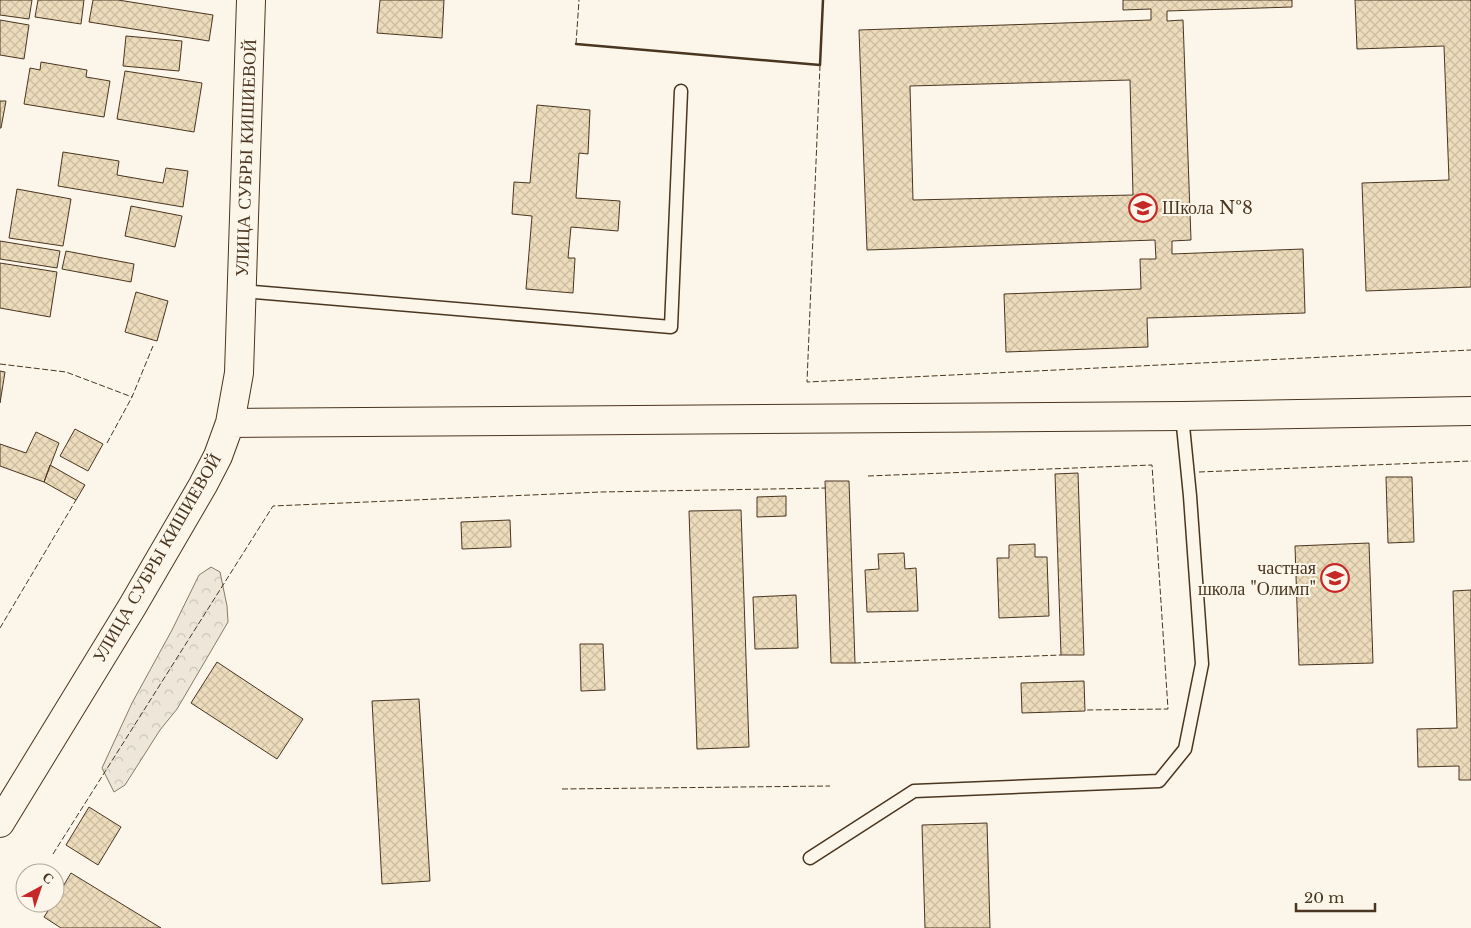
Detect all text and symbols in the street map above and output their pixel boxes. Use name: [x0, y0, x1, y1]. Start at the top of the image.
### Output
street label: УЛИЦА СУБРЫ КИШИЕВОЙ: [231, 39, 261, 277]
school or university icon: Школа №8: [1128, 193, 1158, 223]
place label: Школа №8: [1162, 197, 1253, 219]
street label: УЛИЦА СУБРЫ КИШИЕВОЙ: [88, 449, 226, 667]
place label: частная школа "Олимп": [1198, 557, 1316, 600]
school or university icon: частная школа "Олимп": [1320, 563, 1350, 593]
north arrow: [15, 863, 65, 913]
text: С: [39, 868, 58, 888]
scale bar: [1296, 880, 1375, 912]
text: 20 m: [1304, 888, 1344, 907]

